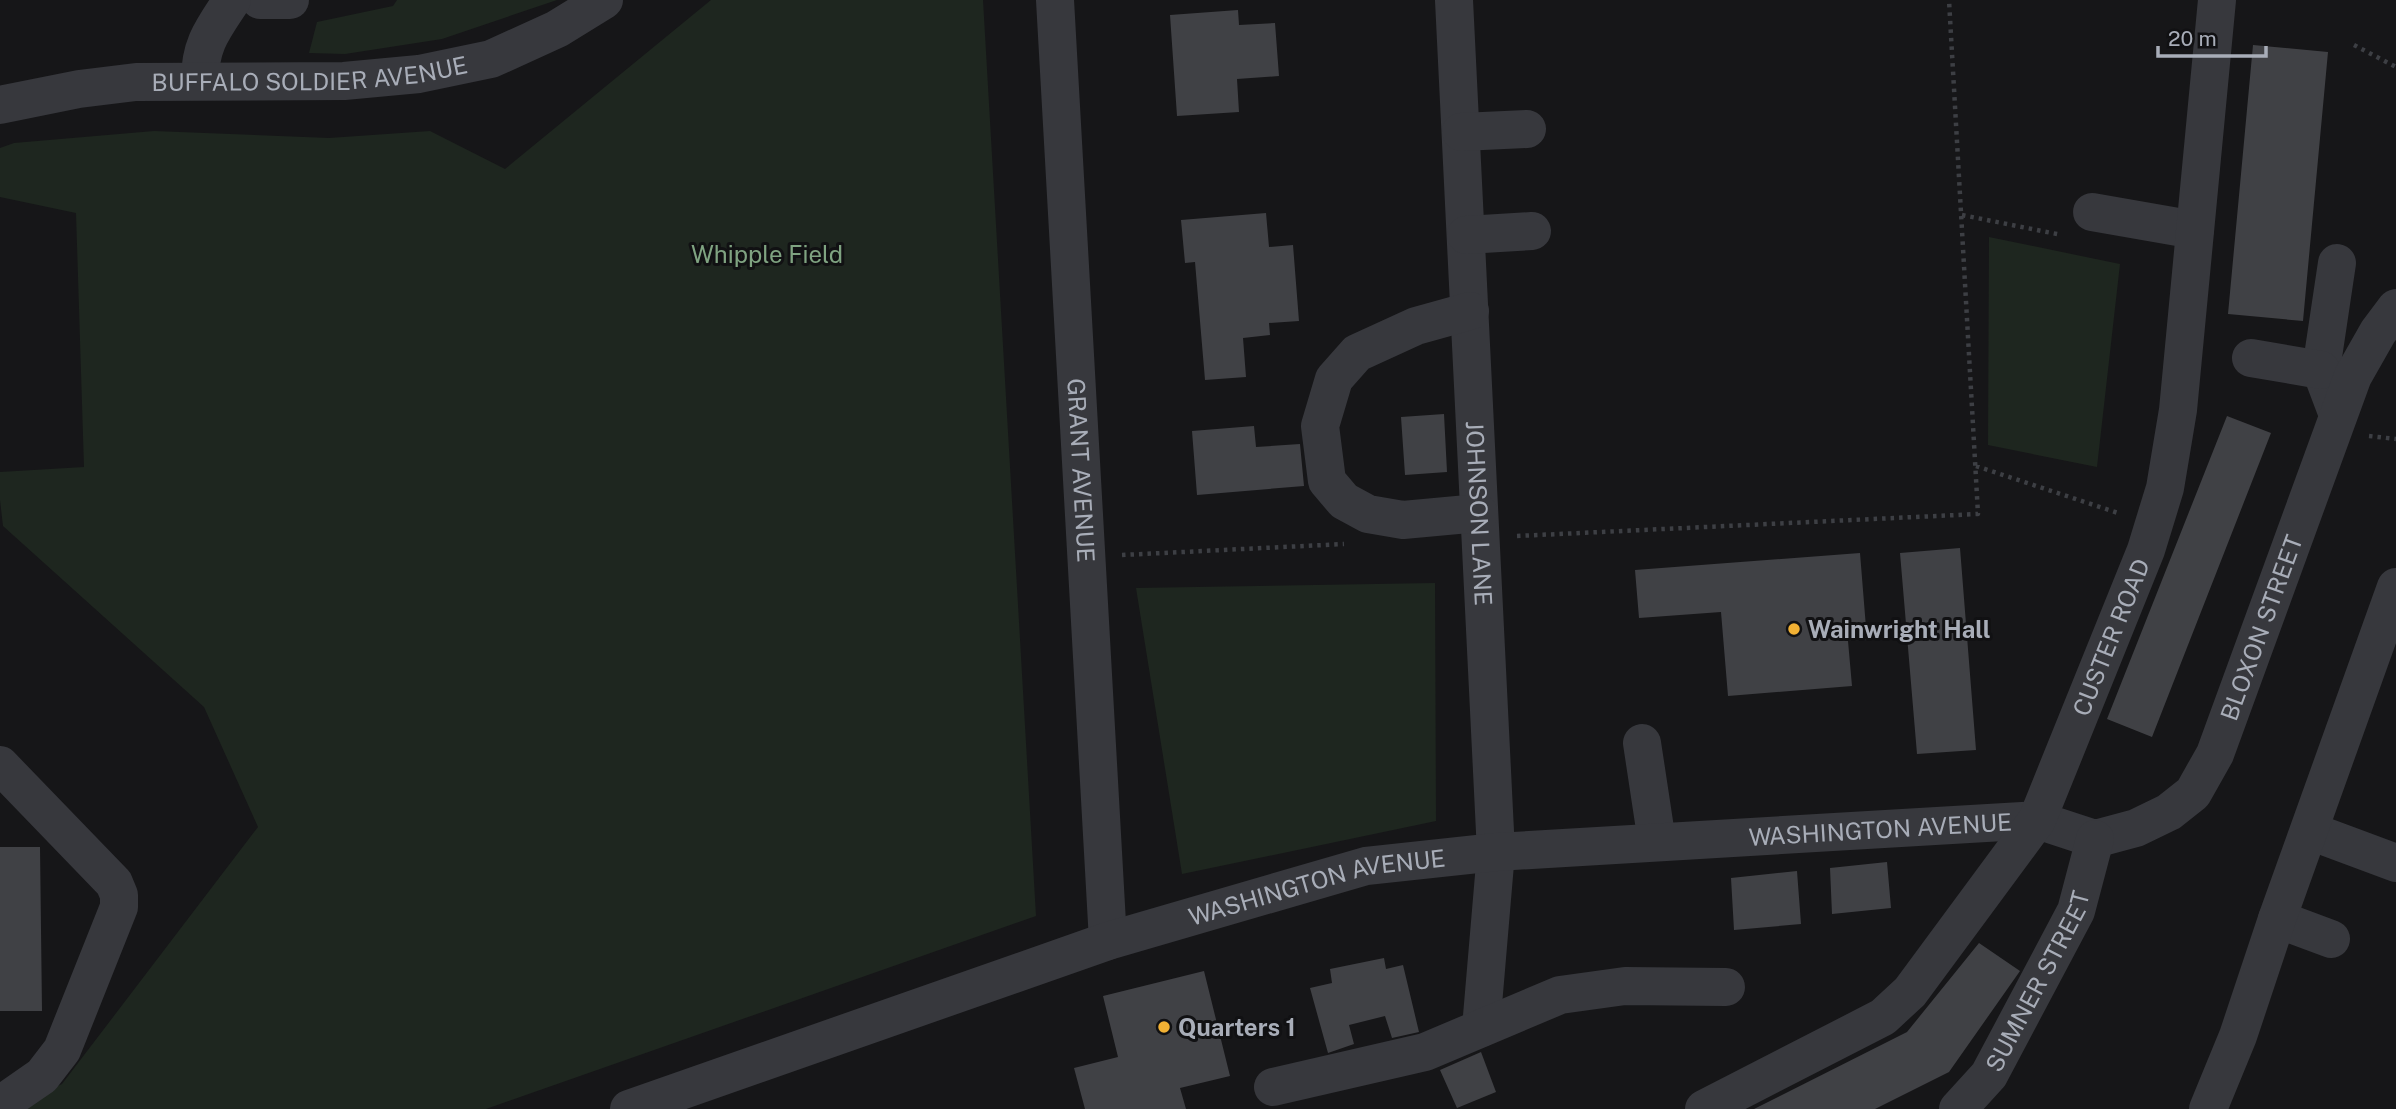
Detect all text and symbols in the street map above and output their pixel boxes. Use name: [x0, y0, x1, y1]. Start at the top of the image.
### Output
scale bar: [2158, 14, 2266, 58]
text: 20 m: [2168, 26, 2217, 51]
street label: BUFFALO SOLDIER AVENUE: [151, 50, 470, 96]
park label: Whipple Field: [691, 240, 843, 268]
street label: GRANT AVENUE: [1062, 377, 1101, 563]
street label: JOHNSON LANE: [1461, 420, 1498, 607]
street label: BLOXON STREET: [2214, 531, 2308, 724]
street label: CUSTER ROAD: [2067, 555, 2155, 720]
place label: Wainwright Hall: [1808, 615, 1991, 643]
marker: Wainwright Hall: [1786, 621, 1802, 637]
street label: WASHINGTON AVENUE: [1748, 808, 2013, 851]
street label: WASHINGTON AVENUE: [1185, 844, 1447, 931]
street label: SUMNER STREET: [1979, 888, 2095, 1076]
place label: Quarters 1: [1178, 1013, 1296, 1041]
marker: Quarters 1: [1156, 1019, 1172, 1035]

